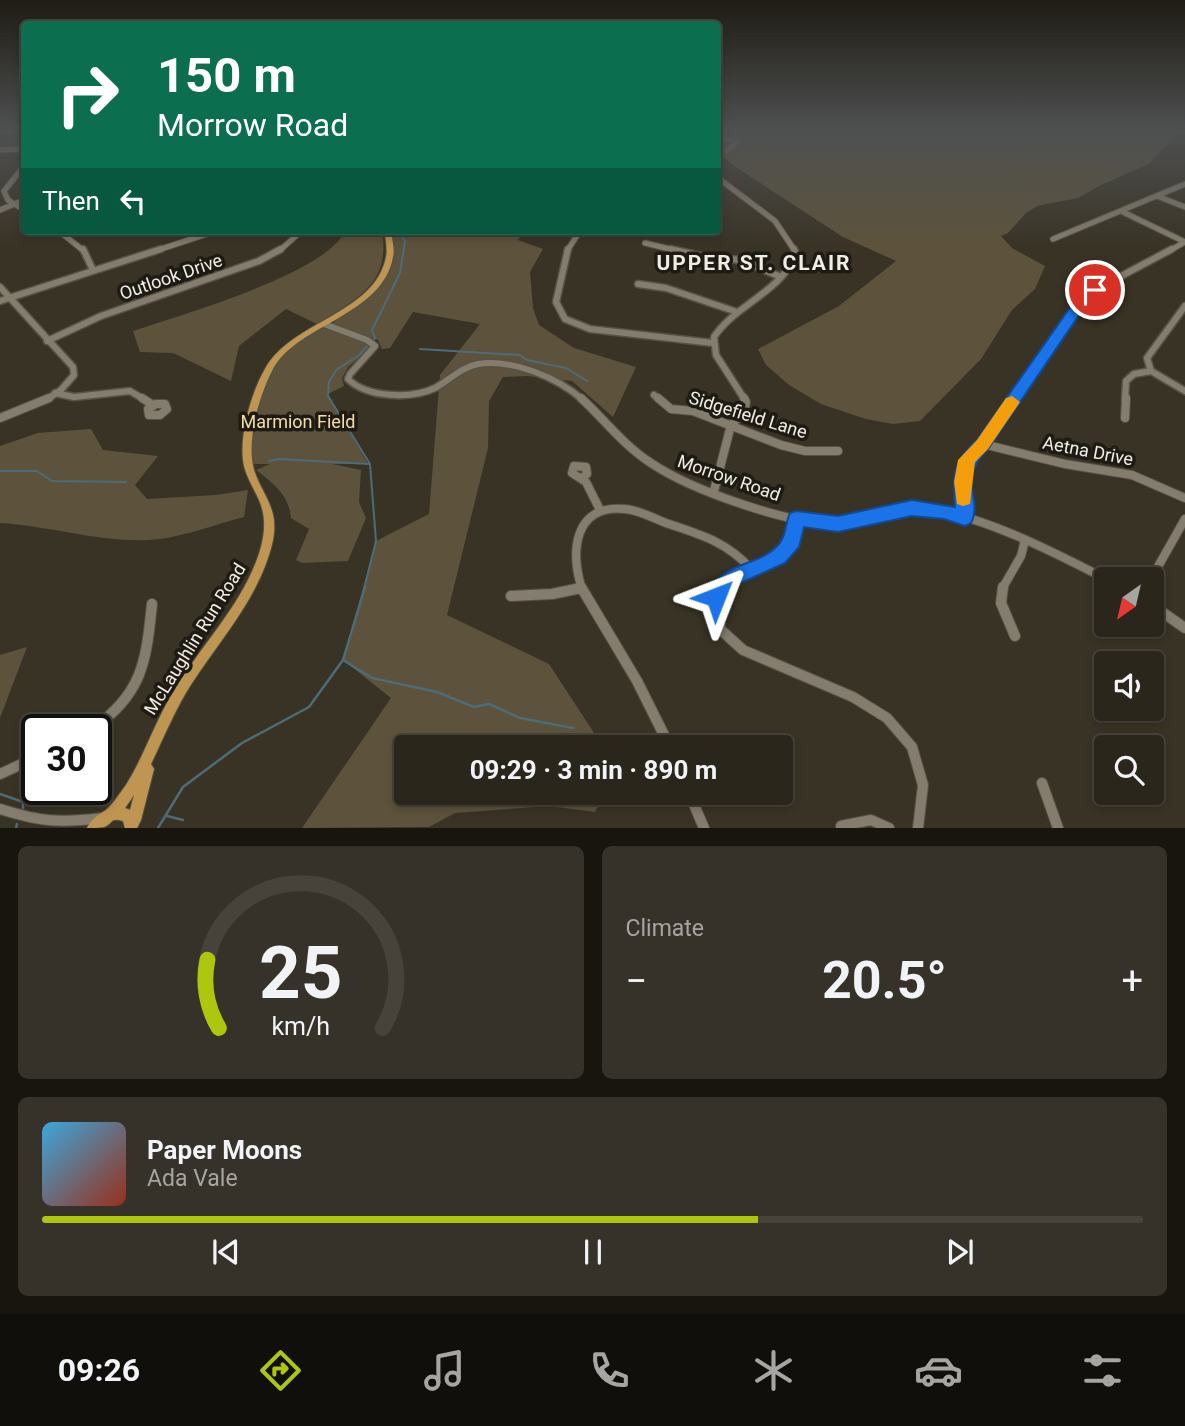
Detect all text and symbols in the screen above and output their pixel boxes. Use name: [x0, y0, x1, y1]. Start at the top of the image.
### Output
text: 150 m: [157, 47, 296, 104]
icon: right: [42, 49, 133, 140]
text: Morrow Road: [157, 106, 348, 144]
icon: left: [114, 182, 152, 220]
text: Then: [42, 186, 100, 216]
street label: Outlook Drive: [117, 249, 225, 304]
district label: UPPER ST. CLAIR: [656, 251, 852, 275]
pin: [1065, 260, 1125, 320]
icon: arrive: [1076, 271, 1114, 309]
street label: Sidgefield Lane: [687, 387, 810, 442]
park label: Marmion Field: [241, 411, 355, 432]
street label: Aetna Drive: [1041, 431, 1135, 470]
street label: Morrow Road: [675, 450, 783, 505]
street label: McLaughlin Run Road: [139, 559, 250, 718]
position arrow: [679, 560, 753, 634]
north arrow: [1094, 567, 1164, 637]
map controls: [1094, 567, 1164, 805]
button: sound: [1094, 651, 1164, 721]
speed limit sign: 30: [21, 714, 112, 805]
button: search: [1094, 735, 1164, 805]
text: 09:29 · 3 min · 890 m: [470, 755, 717, 785]
text: Climate: [626, 915, 704, 942]
text: 25: [259, 931, 343, 1017]
text: 20.5°: [822, 950, 947, 1011]
text: −: [626, 959, 647, 1003]
text: +: [1121, 959, 1143, 1003]
text: km/h: [271, 1012, 330, 1041]
text: Paper Moons: [147, 1135, 302, 1165]
text: Ada Vale: [147, 1165, 238, 1192]
icon: previous: [207, 1233, 245, 1271]
icon: pause: [574, 1233, 612, 1271]
icon: next: [941, 1233, 979, 1271]
icon: directions: [256, 1346, 305, 1395]
icon: music: [420, 1346, 469, 1395]
icon: phone: [585, 1346, 634, 1395]
icon: climate: [749, 1346, 798, 1395]
icon: car: [914, 1346, 963, 1395]
icon: filters: [1078, 1346, 1127, 1395]
text: 09:26: [58, 1351, 140, 1389]

